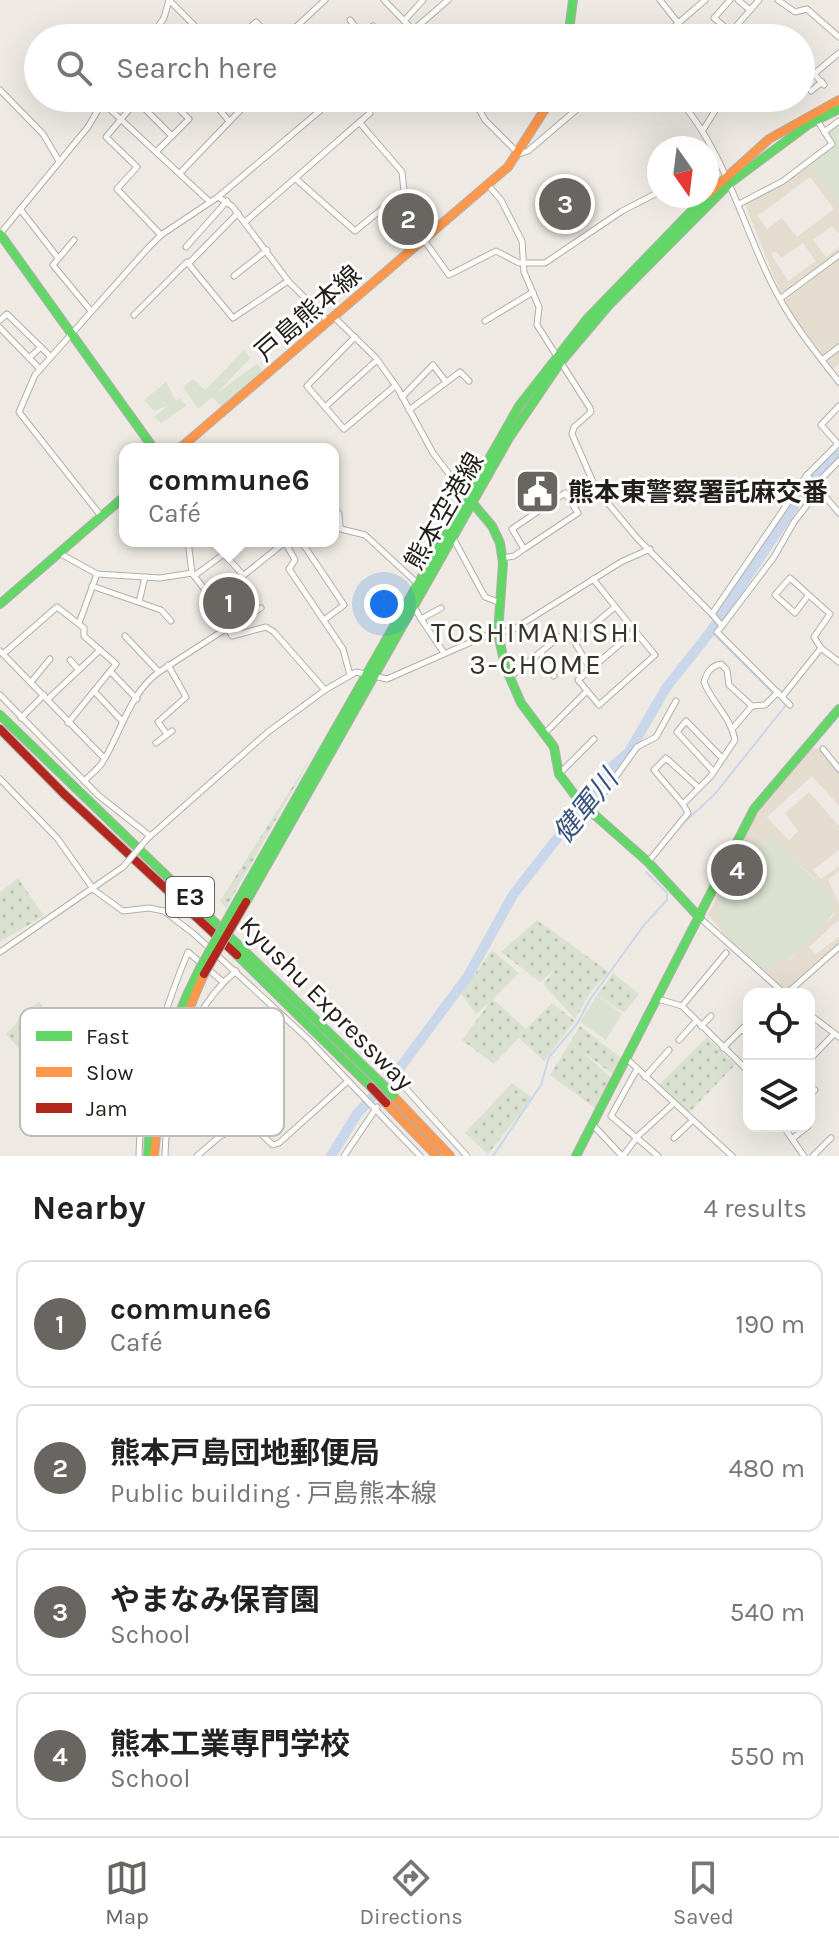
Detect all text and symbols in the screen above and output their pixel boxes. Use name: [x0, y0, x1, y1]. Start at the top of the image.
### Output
search box: [24, 24, 815, 112]
icon: search: [52, 46, 96, 90]
text: Search here: [116, 50, 277, 86]
north arrow: [647, 136, 719, 208]
pin: 3: [539, 174, 591, 234]
pin: 2: [382, 189, 434, 249]
street label: 戸島熊本線: [249, 259, 368, 368]
popup: [119, 443, 339, 547]
street label: 熊本空港線: [399, 447, 490, 575]
text: commune6: [148, 462, 310, 498]
public building icon: 熊本東警察署託麻交番: [513, 468, 561, 516]
place label: 熊本東警察署託麻交番: [568, 477, 828, 508]
text: Café: [148, 498, 201, 529]
pin: 1: [203, 573, 255, 633]
your location: [364, 584, 404, 624]
district label: TOSHIMANISHI 3-CHOME: [431, 616, 641, 681]
water label: 健軍川: [546, 761, 627, 849]
pin: 4: [711, 840, 763, 900]
road number: E3: [166, 877, 214, 917]
street label: Kyushu Expressway: [233, 910, 420, 1097]
map controls: [743, 988, 815, 1132]
button: locate: [743, 988, 815, 1060]
legend: [20, 1008, 284, 1136]
text: Fast: [86, 1024, 129, 1050]
text: Slow: [86, 1060, 133, 1086]
button: layers: [743, 1060, 815, 1132]
text: Jam: [86, 1096, 128, 1122]
text: Nearby: [32, 1188, 146, 1228]
text: 4 results: [703, 1193, 807, 1224]
text: commune6: [110, 1291, 271, 1327]
text: 1: [55, 1309, 65, 1340]
text: 190 m: [735, 1309, 805, 1340]
text: Café: [110, 1327, 163, 1358]
text: 熊本戸島団地郵便局: [110, 1435, 380, 1471]
text: 2: [52, 1453, 68, 1484]
text: 480 m: [729, 1453, 805, 1484]
text: Public building · 戸島熊本線: [110, 1478, 437, 1509]
text: やまなみ保育園: [110, 1582, 320, 1618]
text: 3: [52, 1597, 68, 1628]
text: 540 m: [730, 1597, 805, 1628]
text: School: [110, 1619, 191, 1650]
text: 熊本工業専門学校: [110, 1726, 350, 1762]
text: 4: [52, 1741, 68, 1772]
text: 550 m: [730, 1741, 805, 1772]
text: School: [110, 1763, 191, 1794]
tab: Map: [105, 1856, 149, 1930]
tab: Directions: [359, 1856, 463, 1930]
tab: Saved: [673, 1856, 734, 1930]

